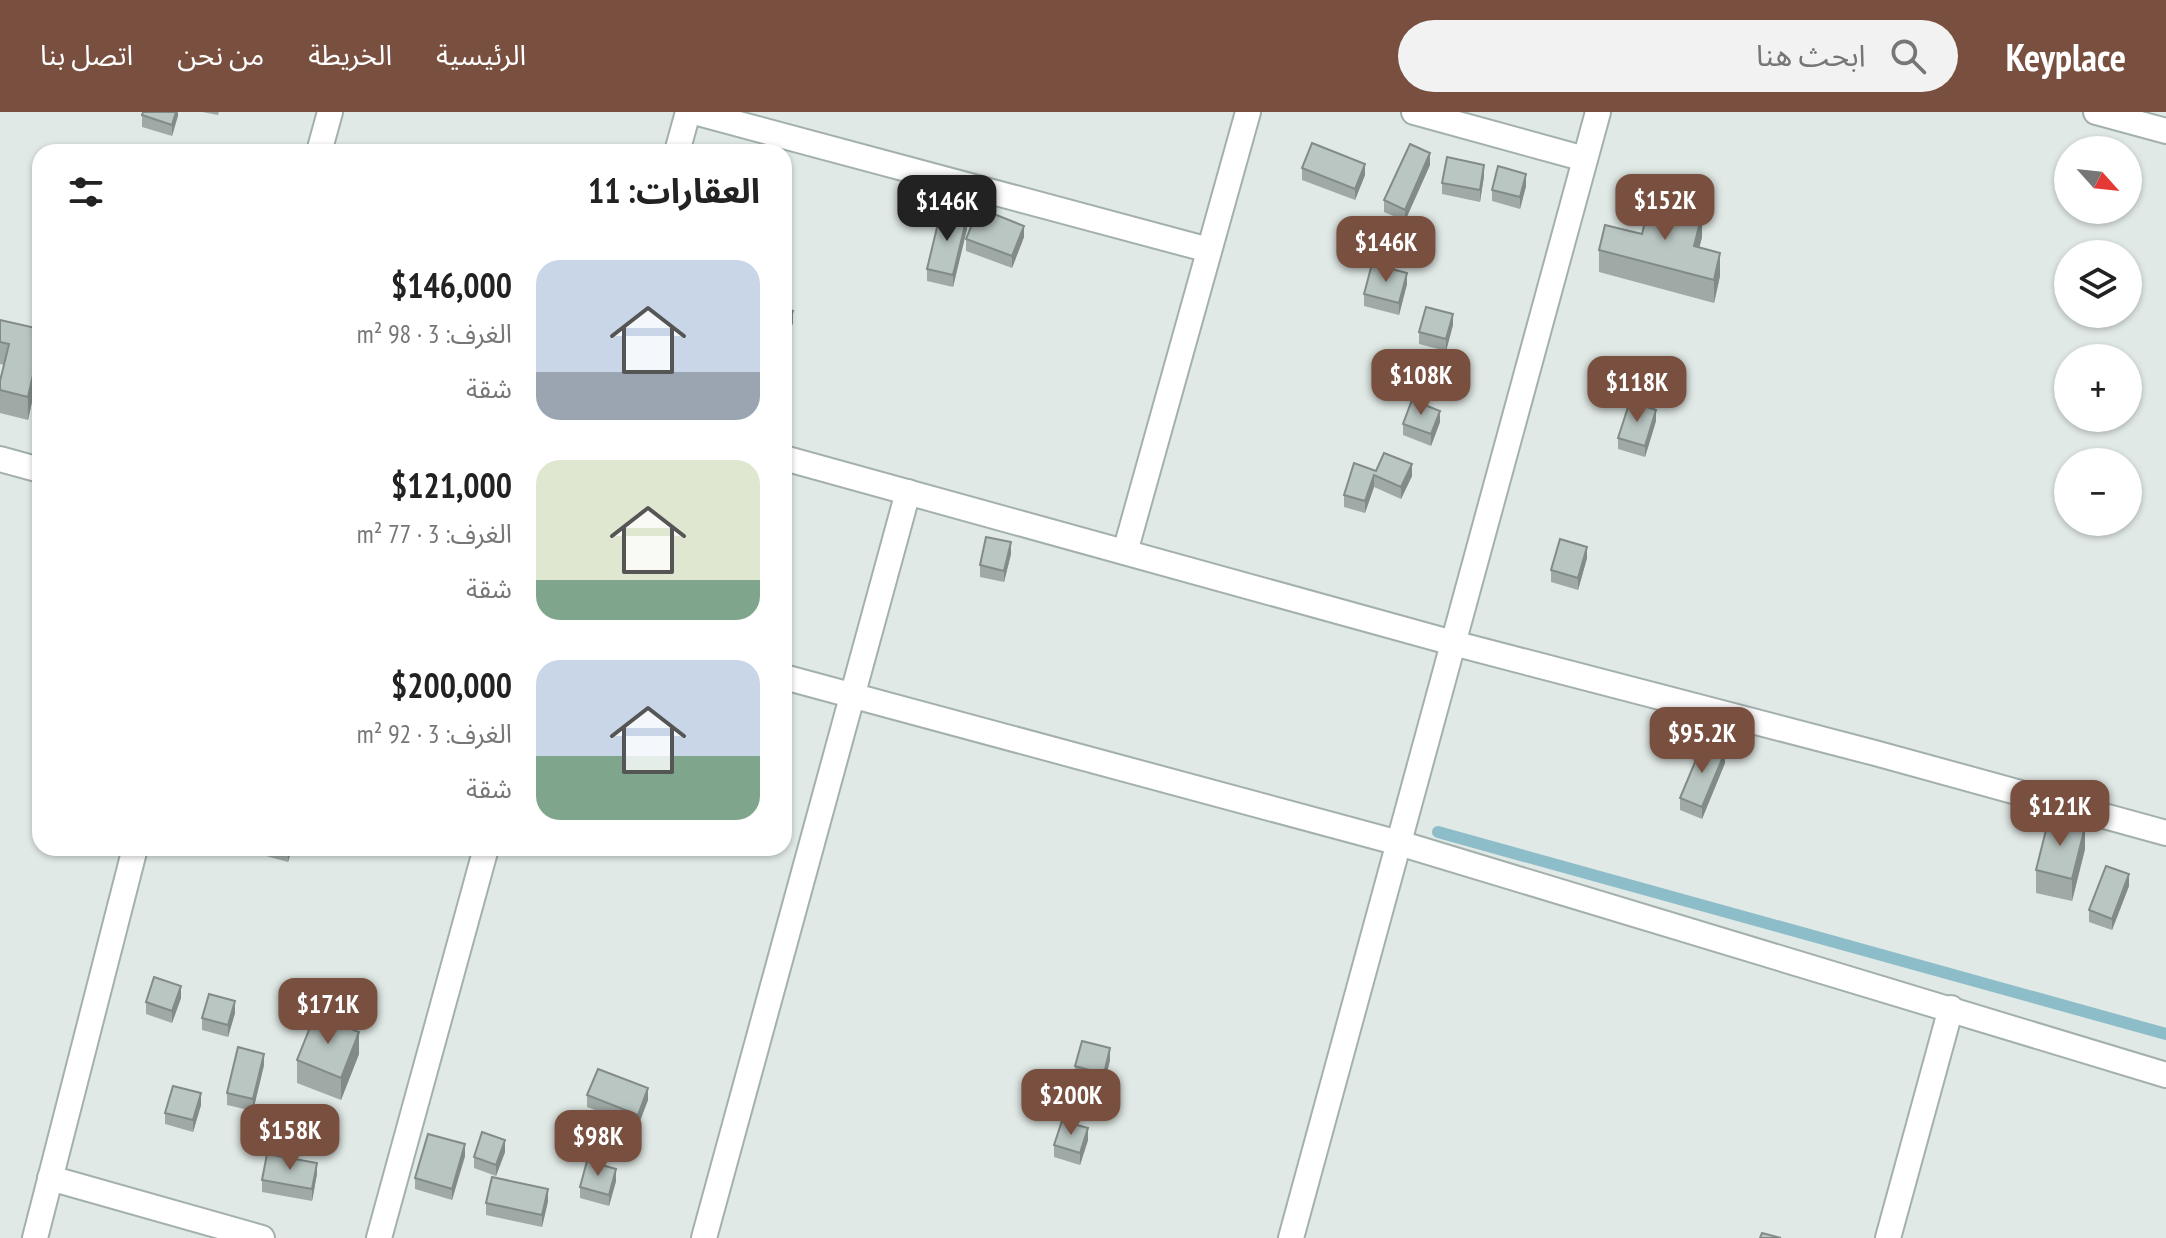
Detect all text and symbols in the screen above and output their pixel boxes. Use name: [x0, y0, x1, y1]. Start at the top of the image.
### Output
search box: [1398, 20, 1958, 92]
text: Keyplace: [2006, 32, 2126, 81]
icon: search: [1886, 34, 1930, 78]
text: ابحث هنا: [1756, 35, 1866, 74]
text: اتصل بنا: [40, 36, 133, 73]
text: من نحن: [177, 36, 264, 73]
text: الخريطة: [308, 36, 392, 73]
text: الرئيسية: [436, 36, 526, 73]
north arrow: [2054, 136, 2142, 224]
map controls: [2054, 136, 2142, 536]
text: العقارات: 11: [588, 168, 760, 212]
icon: filters: [64, 170, 108, 214]
pin: $152K: [1609, 174, 1721, 242]
pin: $146K: [891, 175, 1003, 243]
text: $152K: [1633, 183, 1697, 216]
text: $146K: [915, 184, 979, 217]
pin: $146K: [1330, 216, 1442, 284]
text: $146K: [1354, 225, 1418, 258]
button: layers: [2054, 240, 2142, 328]
text: $146,000: [391, 263, 512, 307]
icon: home: [600, 292, 696, 388]
text: الغرف: 3 · 98 m²: [357, 317, 512, 350]
button: +: [2054, 344, 2142, 432]
pin: $108K: [1365, 349, 1477, 417]
pin: $118K: [1581, 356, 1693, 424]
text: $108K: [1389, 358, 1453, 391]
text: $118K: [1605, 365, 1669, 398]
text: شقة: [466, 372, 512, 405]
button: −: [2054, 448, 2142, 536]
text: $121,000: [391, 463, 512, 507]
icon: home: [600, 492, 696, 588]
text: الغرف: 3 · 77 m²: [357, 517, 512, 550]
text: شقة: [466, 572, 512, 605]
text: $200,000: [391, 663, 512, 707]
icon: home: [600, 692, 696, 788]
pin: $95.2K: [1637, 707, 1767, 775]
text: $95.2K: [1668, 716, 1736, 749]
text: الغرف: 3 · 92 m²: [357, 717, 512, 750]
text: شقة: [466, 772, 512, 805]
pin: $121K: [2004, 780, 2116, 848]
text: $121K: [2028, 789, 2092, 822]
pin: $171K: [272, 978, 384, 1046]
text: $171K: [296, 987, 360, 1020]
pin: $200K: [1015, 1069, 1127, 1137]
text: $200K: [1039, 1078, 1103, 1111]
pin: $158K: [234, 1104, 346, 1172]
pin: $98K: [551, 1110, 645, 1178]
text: $158K: [258, 1113, 322, 1146]
text: $98K: [573, 1119, 623, 1152]

